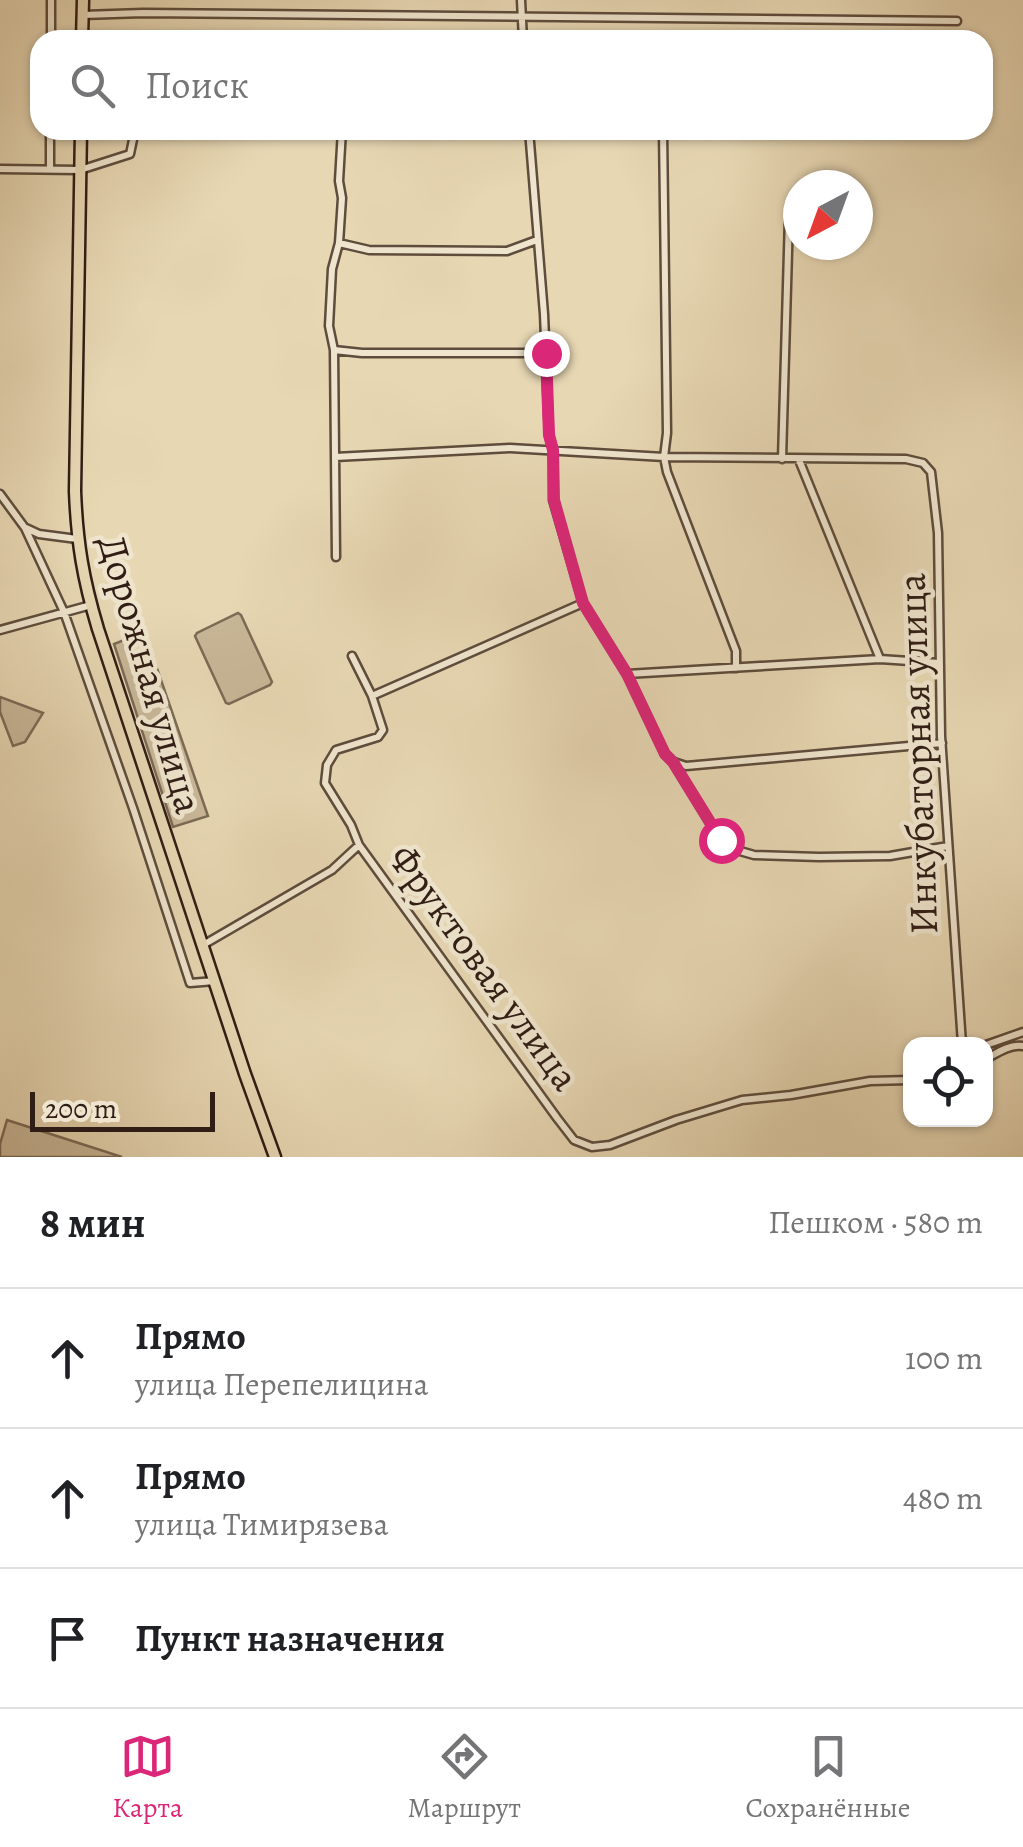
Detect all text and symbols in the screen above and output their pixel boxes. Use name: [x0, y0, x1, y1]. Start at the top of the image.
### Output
search box: [30, 30, 993, 140]
icon: search: [65, 58, 120, 113]
text: Поиск: [145, 59, 249, 111]
north arrow: [783, 170, 873, 260]
route end: [524, 331, 570, 377]
street label: Дорожная улица: [84, 528, 217, 820]
street label: Инкубаторная улица: [884, 572, 951, 936]
route start: [699, 818, 745, 864]
street label: Фруктовая улица: [376, 833, 593, 1102]
map controls: [903, 1037, 993, 1127]
button: locate: [903, 1037, 993, 1127]
scale bar: [30, 1087, 215, 1132]
text: 200 m: [45, 1090, 117, 1128]
text: 8 мин: [40, 1194, 146, 1251]
text: Пешком · 580 m: [768, 1200, 983, 1244]
text: Прямо: [135, 1310, 246, 1362]
icon: ahead: [40, 1331, 95, 1386]
text: 100 m: [905, 1336, 983, 1380]
text: улица Перепелицина: [135, 1362, 428, 1406]
text: Прямо: [135, 1450, 246, 1502]
icon: ahead: [40, 1471, 95, 1526]
text: 480 m: [903, 1476, 983, 1520]
text: улица Тимирязева: [135, 1502, 388, 1546]
icon: arrive: [40, 1611, 95, 1666]
text: Пункт назначения: [135, 1612, 445, 1664]
tab: Карта: [112, 1729, 183, 1827]
tab: Маршрут: [408, 1729, 521, 1827]
tab: Сохранённые: [746, 1729, 911, 1827]

